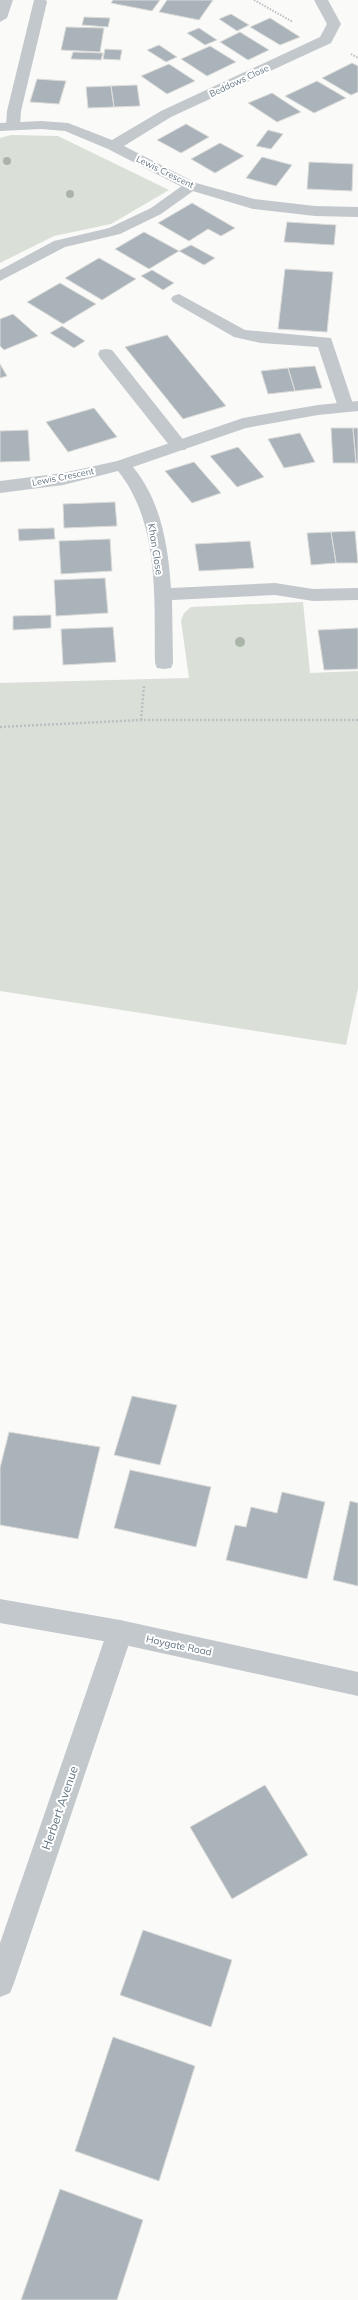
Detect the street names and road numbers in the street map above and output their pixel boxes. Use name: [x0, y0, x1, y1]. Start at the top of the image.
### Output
street label: Beddows Close: [207, 62, 270, 99]
street label: Lewis Crescent: [135, 153, 196, 190]
street label: Lewis Crescent: [31, 465, 95, 488]
street label: Khan Close: [145, 522, 166, 576]
street label: Haygate Road: [145, 1632, 213, 1659]
street label: Herbert Avenue: [38, 1764, 81, 1852]

